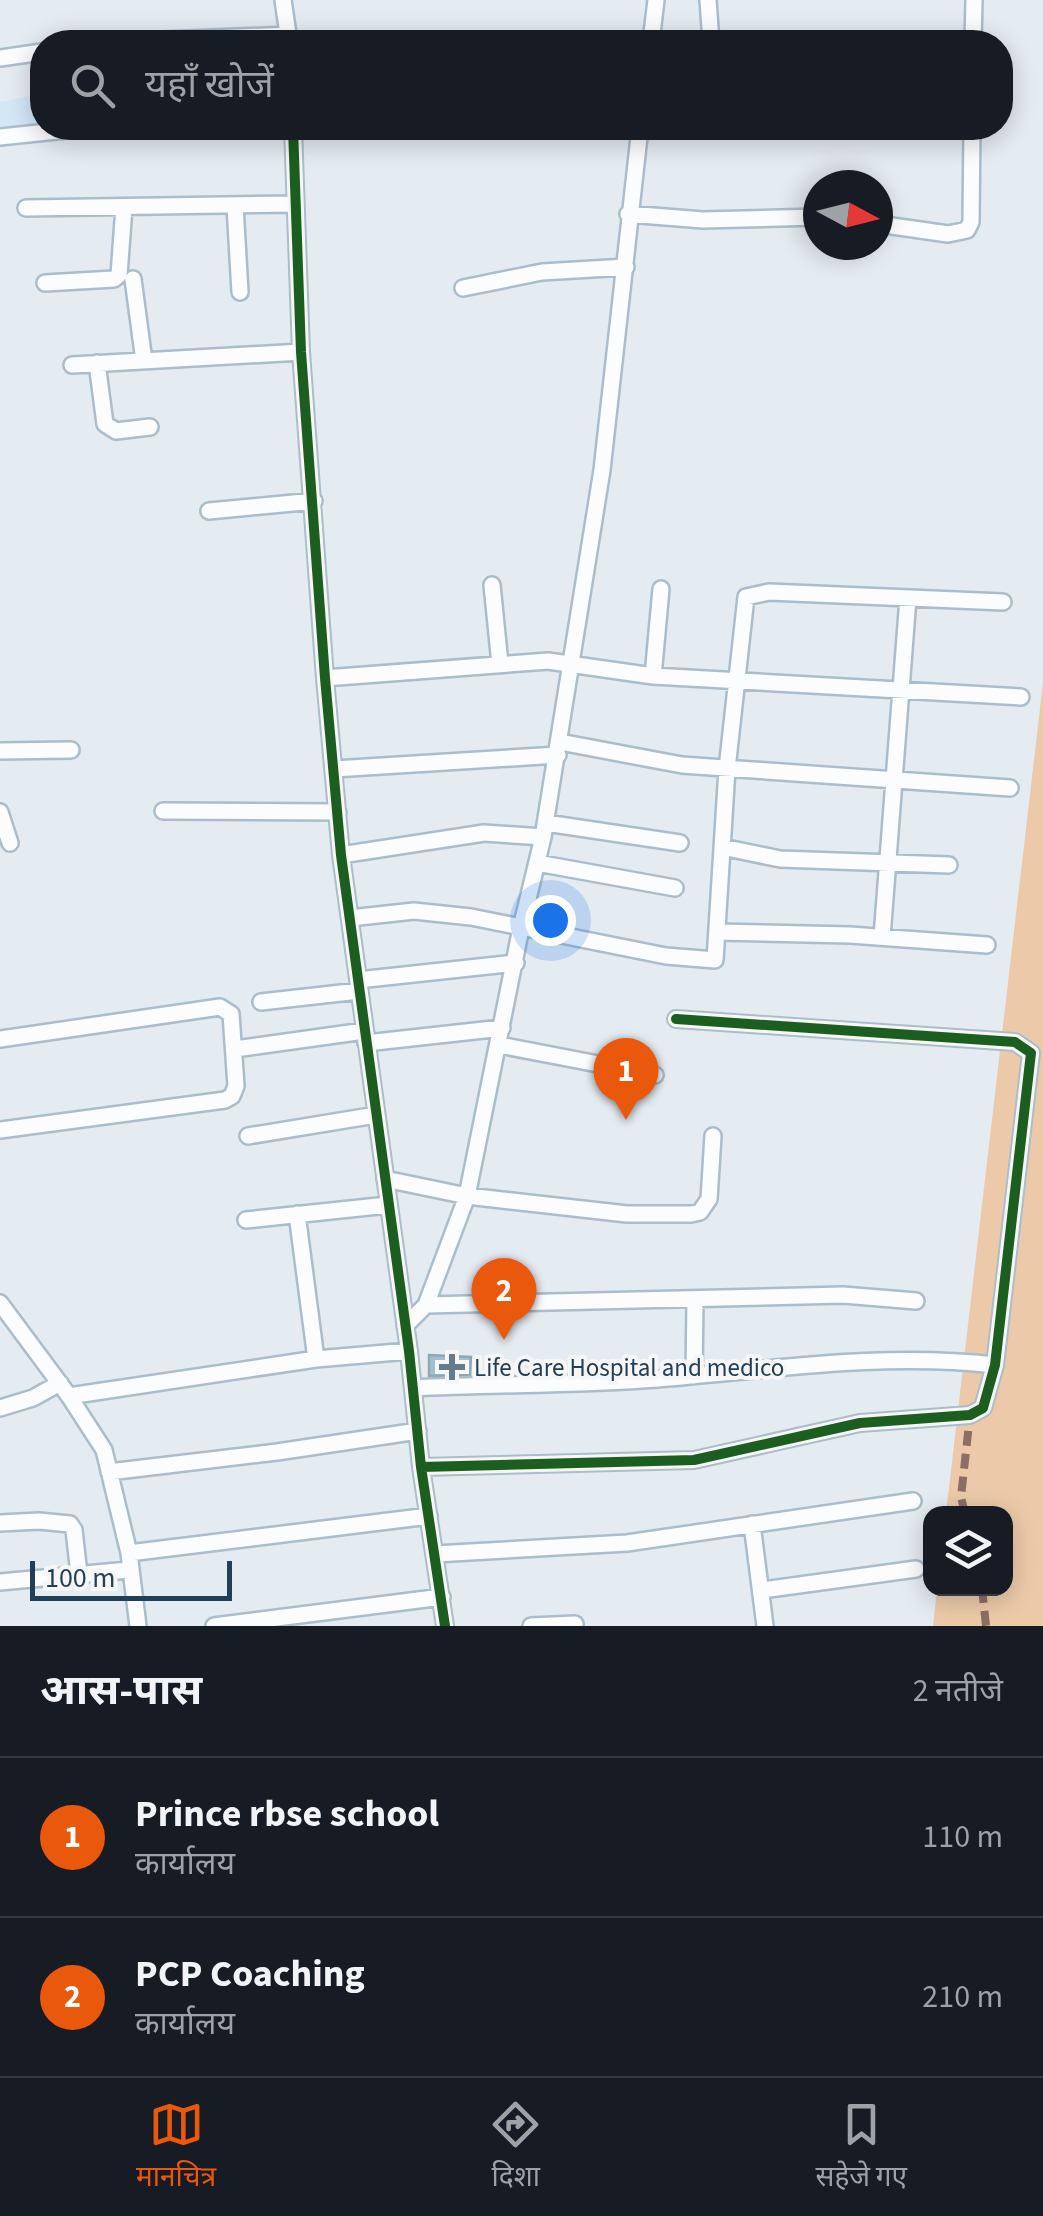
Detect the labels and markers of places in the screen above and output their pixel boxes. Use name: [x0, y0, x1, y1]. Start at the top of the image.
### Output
pin: 1: [594, 1038, 658, 1120]
pin: 2: [472, 1258, 536, 1340]
place label: Life Care Hospital and medico: [474, 1350, 784, 1386]
marker: Life Care Hospital and medico: [439, 1354, 465, 1380]

